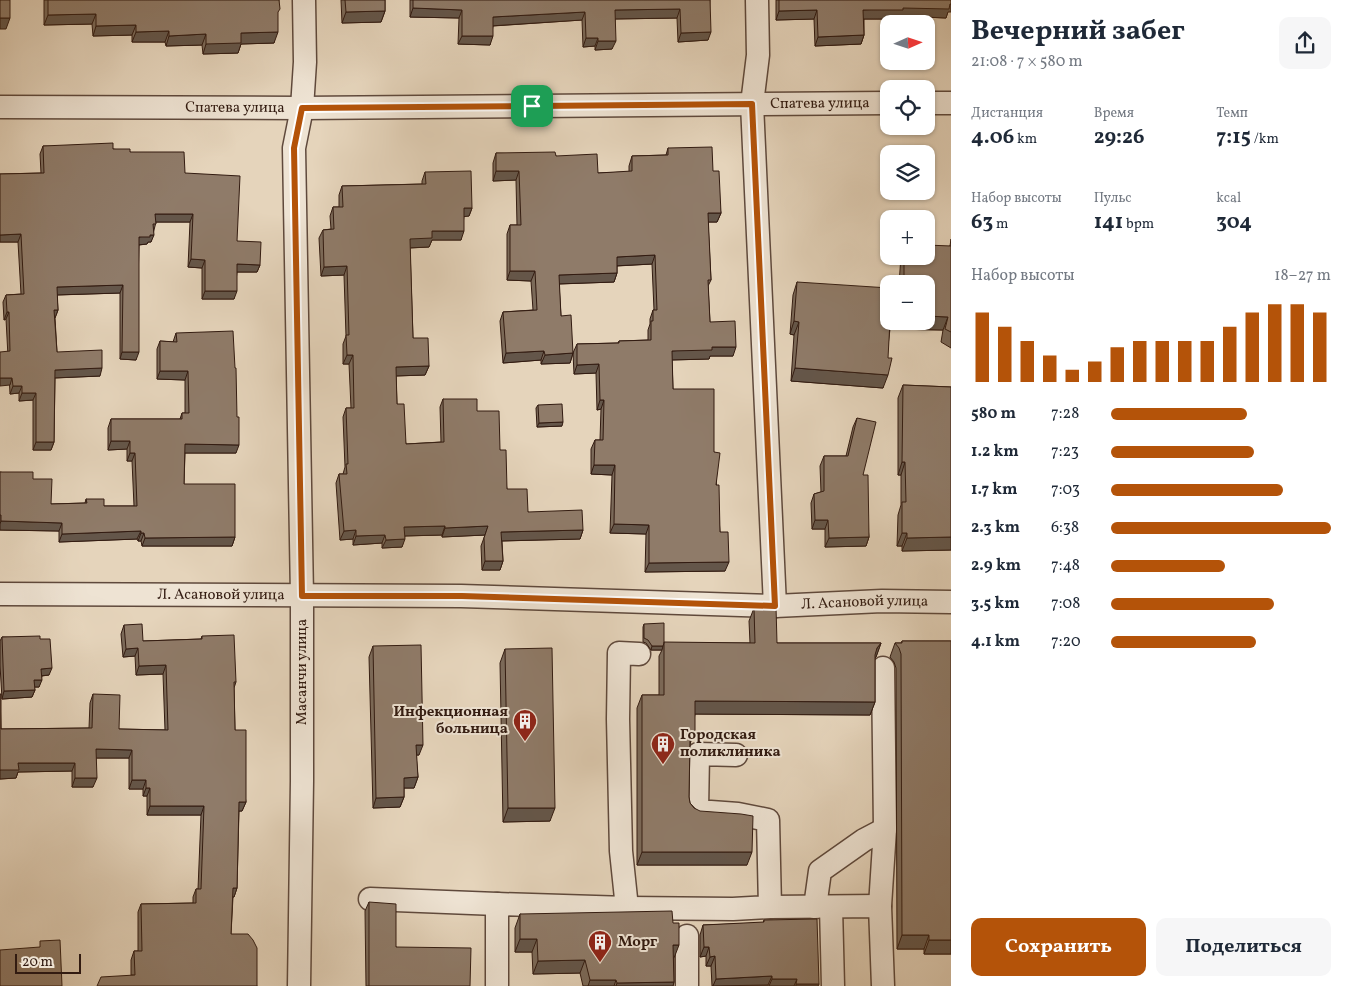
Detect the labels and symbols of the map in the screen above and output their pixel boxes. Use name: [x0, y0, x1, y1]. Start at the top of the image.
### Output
north arrow: [880, 15, 935, 70]
pin: [511, 85, 553, 127]
street label: Спатева улица: [770, 93, 870, 115]
street label: Спатева улица: [185, 97, 285, 118]
street label: Л. Асановой улица: [157, 584, 285, 606]
street label: Л. Асановой улица: [801, 590, 929, 615]
street label: Масанчи улица: [292, 619, 313, 725]
place label: Инфекционная больница: [393, 702, 508, 740]
building icon: Инфекционная больница: [512, 708, 538, 742]
place label: Городская поликлиника: [680, 725, 781, 763]
building icon: Городская поликлиника: [650, 731, 676, 765]
building icon: Морг: [587, 929, 613, 963]
place label: Морг: [618, 932, 658, 953]
scale bar: [15, 951, 81, 974]

